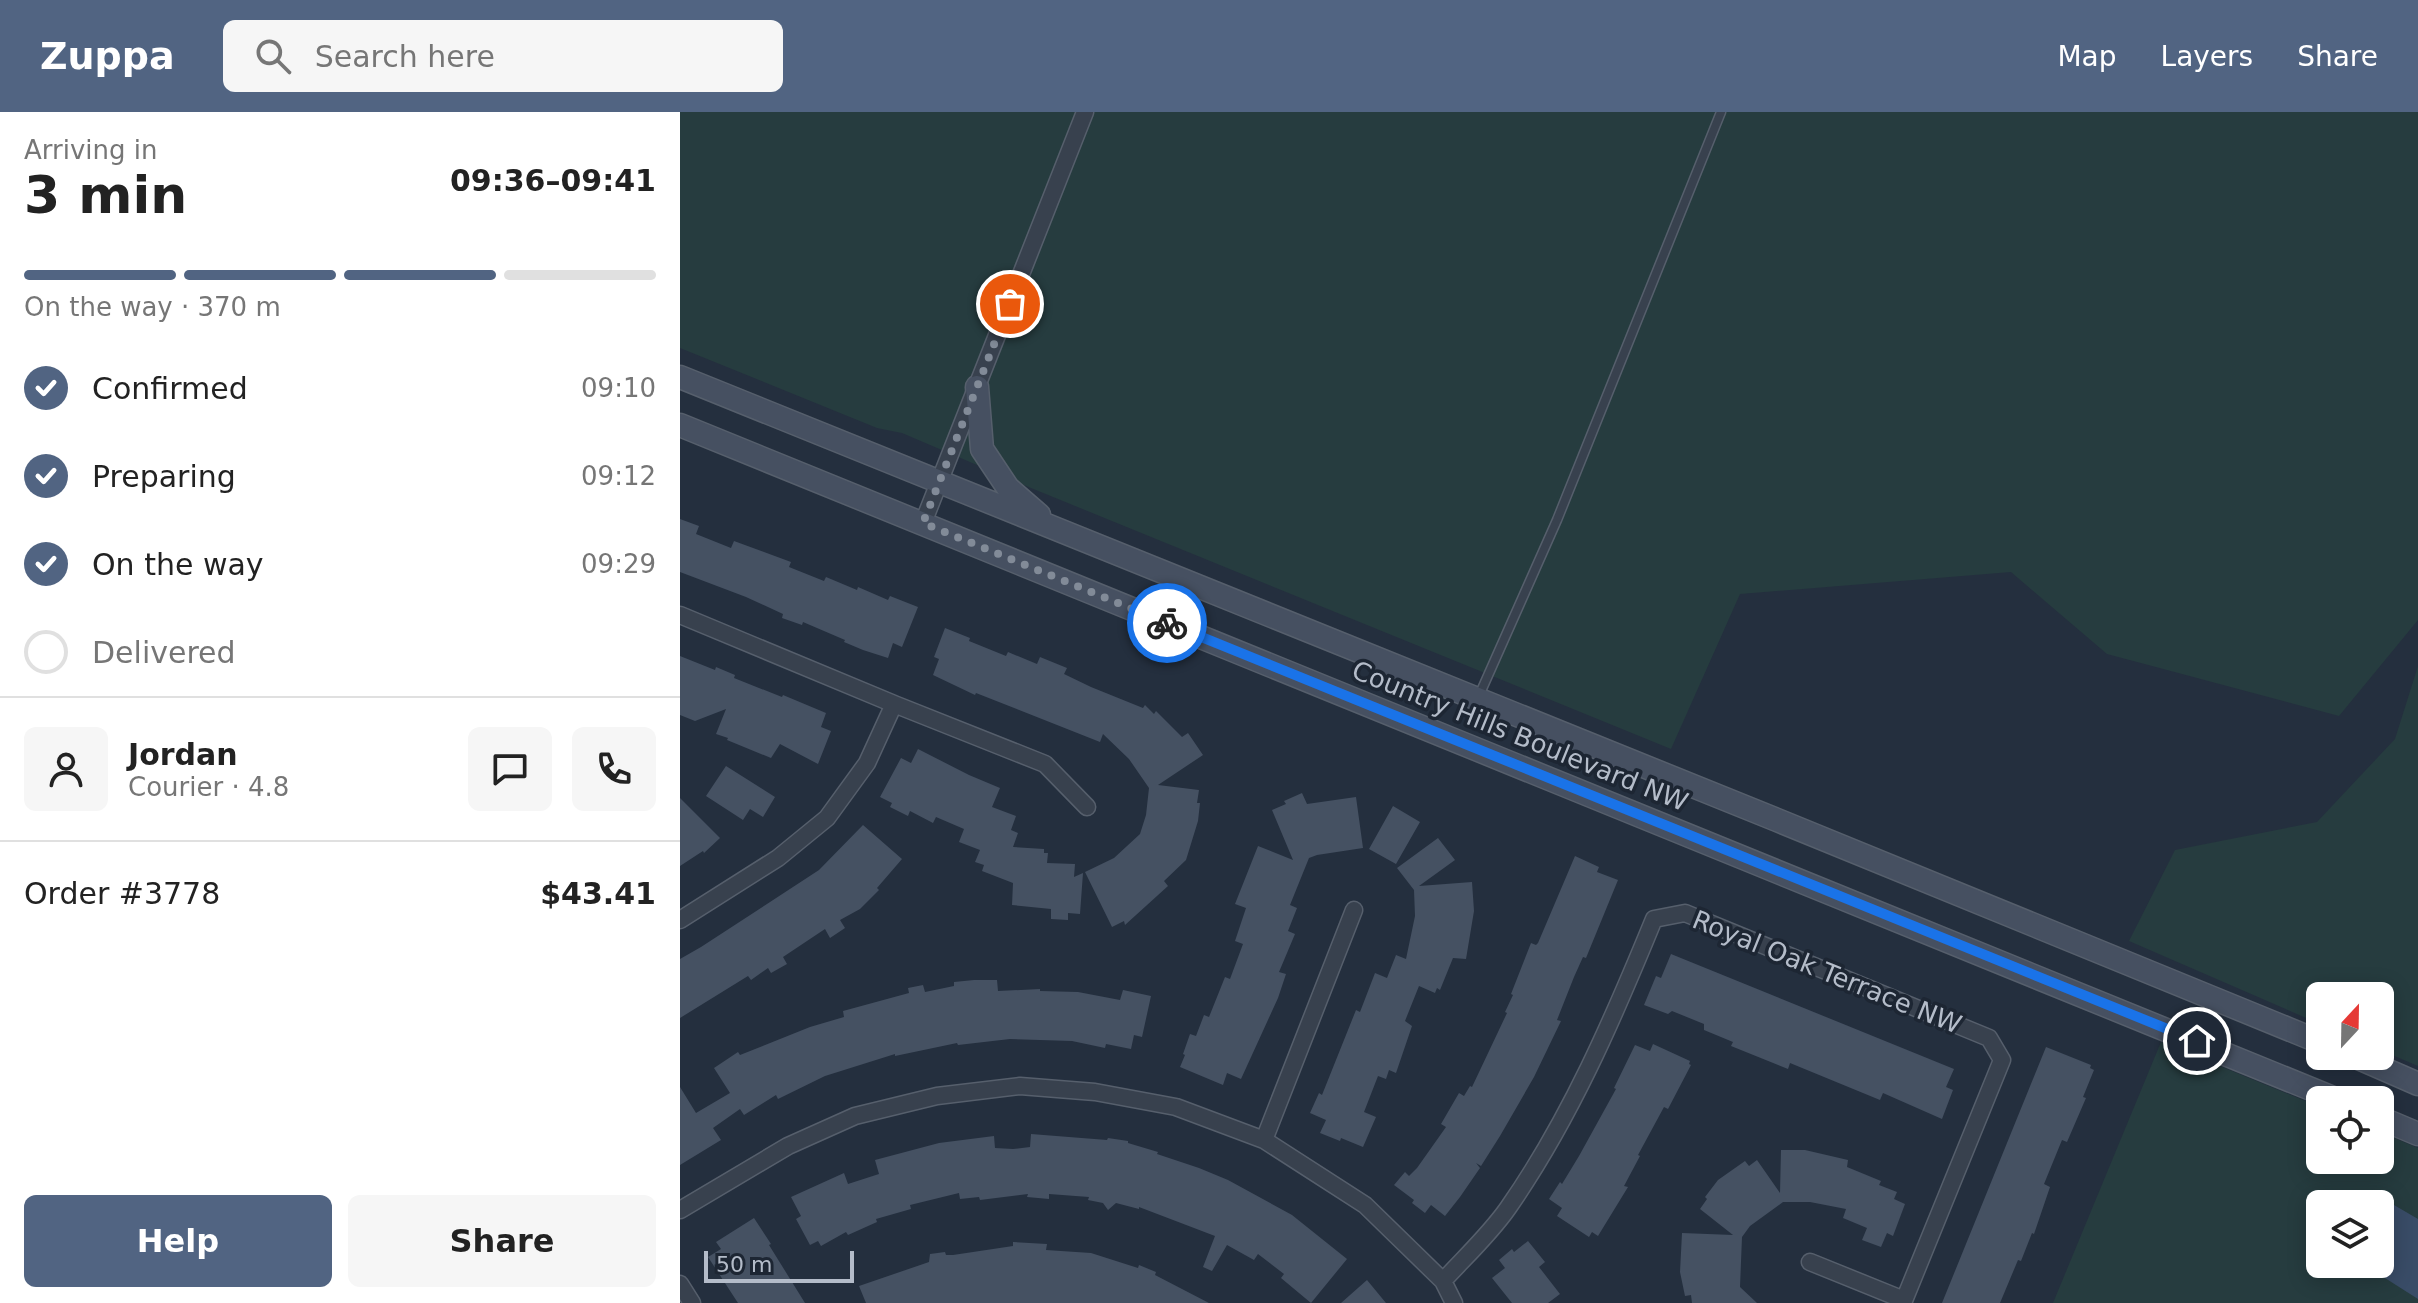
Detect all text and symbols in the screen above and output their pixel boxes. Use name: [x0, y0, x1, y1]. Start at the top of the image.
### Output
search box: [223, 20, 783, 92]
text: Zuppa: [40, 34, 175, 78]
icon: search: [251, 34, 295, 78]
text: Search here: [315, 39, 495, 74]
text: Map: [2057, 40, 2117, 73]
text: Layers: [2161, 40, 2253, 73]
text: Share: [2297, 40, 2378, 73]
text: Arriving in: [24, 135, 158, 165]
text: 09:36–09:41: [450, 163, 656, 198]
text: 3 min: [24, 165, 187, 225]
pin: [976, 270, 1044, 338]
icon: bag: [988, 282, 1032, 326]
text: On the way · 370 m: [24, 292, 281, 322]
icon: check: [24, 366, 68, 410]
text: Confirmed: [92, 371, 248, 406]
text: 09:10: [581, 373, 656, 403]
icon: check: [24, 454, 68, 498]
text: Preparing: [92, 459, 236, 494]
text: 09:12: [581, 461, 656, 491]
icon: check: [24, 542, 68, 586]
text: On the way: [92, 547, 264, 582]
text: 09:29: [581, 549, 656, 579]
courier: [1127, 583, 1207, 663]
icon: bike: [1145, 601, 1189, 645]
text: Delivered: [92, 635, 236, 670]
street label: Country Hills Boulevard NW: [1348, 655, 1692, 817]
button: person: [24, 727, 108, 811]
button: chat: [468, 727, 552, 811]
button: phone: [572, 727, 656, 811]
text: Jordan: [128, 737, 238, 772]
text: Courier · 4.8: [128, 772, 289, 802]
text: Order #3778: [24, 876, 220, 911]
text: $43.41: [540, 876, 656, 911]
street label: Royal Oak Terrace NW: [1688, 904, 1966, 1040]
north arrow: [2306, 982, 2394, 1070]
map controls: [2306, 982, 2394, 1278]
pin: [2163, 1007, 2231, 1075]
icon: home: [2175, 1019, 2219, 1063]
button: locate: [2306, 1086, 2394, 1174]
button: layers: [2306, 1190, 2394, 1278]
button: Help: [24, 1195, 332, 1287]
button: Share: [348, 1195, 656, 1287]
scale bar: [704, 1247, 854, 1283]
text: 50 m: [716, 1252, 772, 1277]

